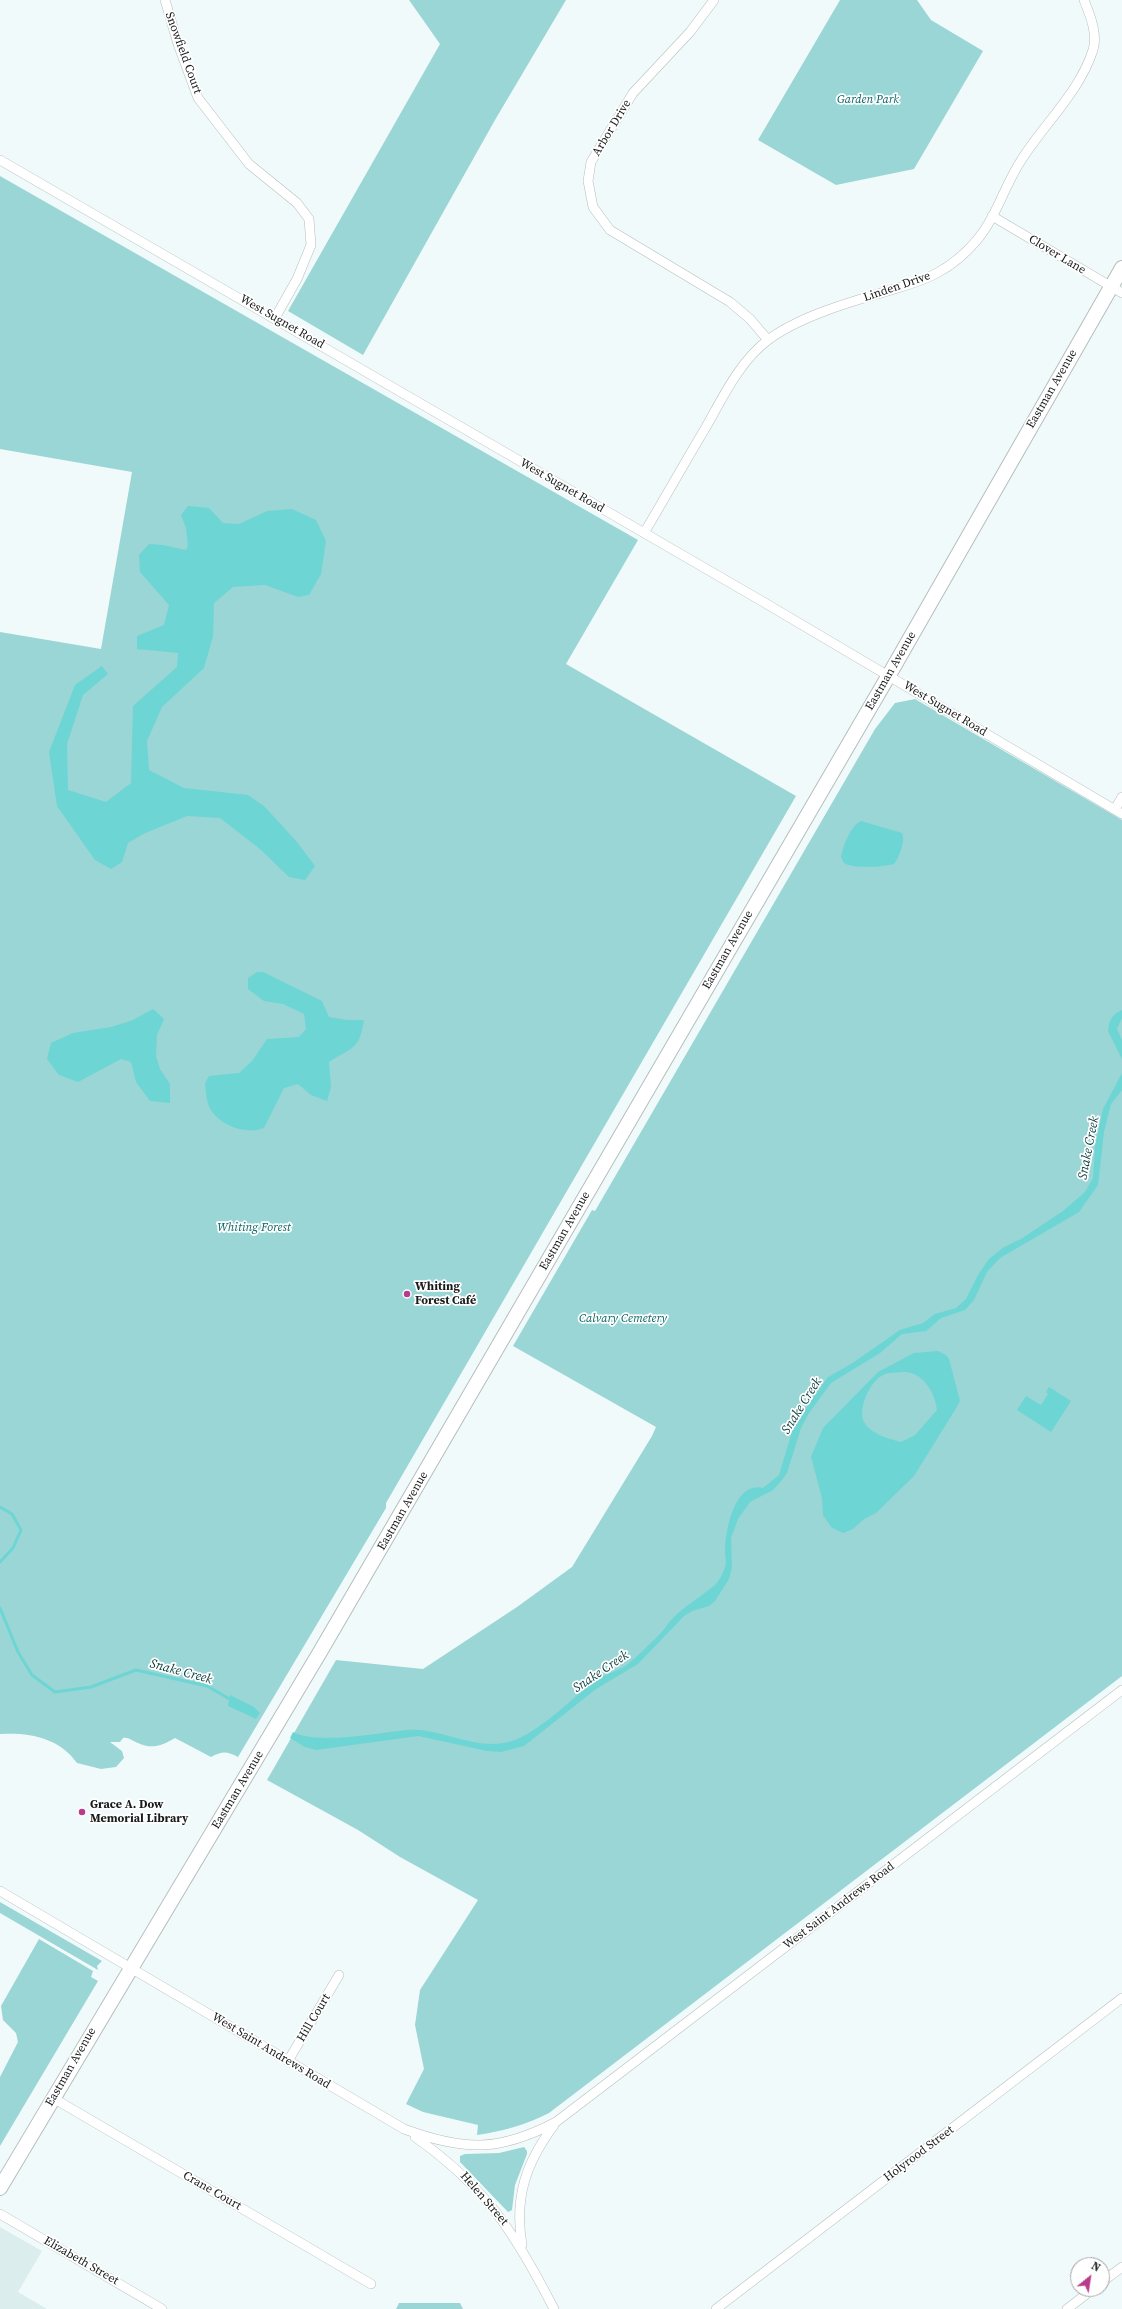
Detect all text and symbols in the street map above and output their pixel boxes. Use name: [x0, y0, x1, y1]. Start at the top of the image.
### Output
street label: Snowfield Court: [162, 10, 204, 96]
park label: Garden Park: [837, 93, 899, 107]
street label: Arbor Drive: [590, 97, 634, 159]
street label: Clover Lane: [1026, 232, 1088, 278]
street label: Linden Drive: [862, 269, 932, 305]
street label: West Sugnet Road: [237, 292, 327, 352]
street label: Eastman Avenue: [1024, 347, 1080, 431]
street label: West Sugnet Road: [517, 456, 607, 516]
street label: Eastman Avenue: [863, 629, 919, 713]
street label: West Sugnet Road: [901, 678, 989, 740]
street label: Eastman Avenue: [700, 908, 756, 992]
water label: Snake Creek: [1075, 1115, 1103, 1181]
street label: Eastman Avenue: [537, 1189, 593, 1273]
park label: Whiting Forest: [217, 1221, 291, 1235]
place label: Whiting Forest Café: [415, 1280, 476, 1308]
marker: Whiting Forest Café: [402, 1289, 412, 1299]
park label: Calvary Cemetery: [579, 1312, 667, 1326]
water label: Snake Creek: [778, 1375, 826, 1437]
street label: Eastman Avenue: [375, 1469, 431, 1553]
water label: Snake Creek: [570, 1648, 632, 1696]
water label: Snake Creek: [148, 1656, 214, 1688]
street label: Eastman Avenue: [209, 1748, 267, 1832]
place label: Grace A. Dow Memorial Library: [90, 1798, 188, 1826]
marker: Grace A. Dow Memorial Library: [77, 1807, 87, 1817]
street label: West Saint Andrews Road: [780, 1859, 898, 1953]
street label: Hill Court: [294, 1991, 334, 2045]
street label: West Saint Andrews Road: [209, 2010, 333, 2092]
street label: Eastman Avenue: [43, 2025, 99, 2109]
street label: Holyrood Street: [881, 2123, 957, 2185]
street label: Crane Court: [180, 2169, 244, 2213]
street label: Helen Street: [457, 2169, 511, 2229]
street label: Elizabeth Street: [41, 2234, 121, 2288]
north arrow: [1070, 2257, 1110, 2297]
text: N: [1089, 2259, 1103, 2276]

